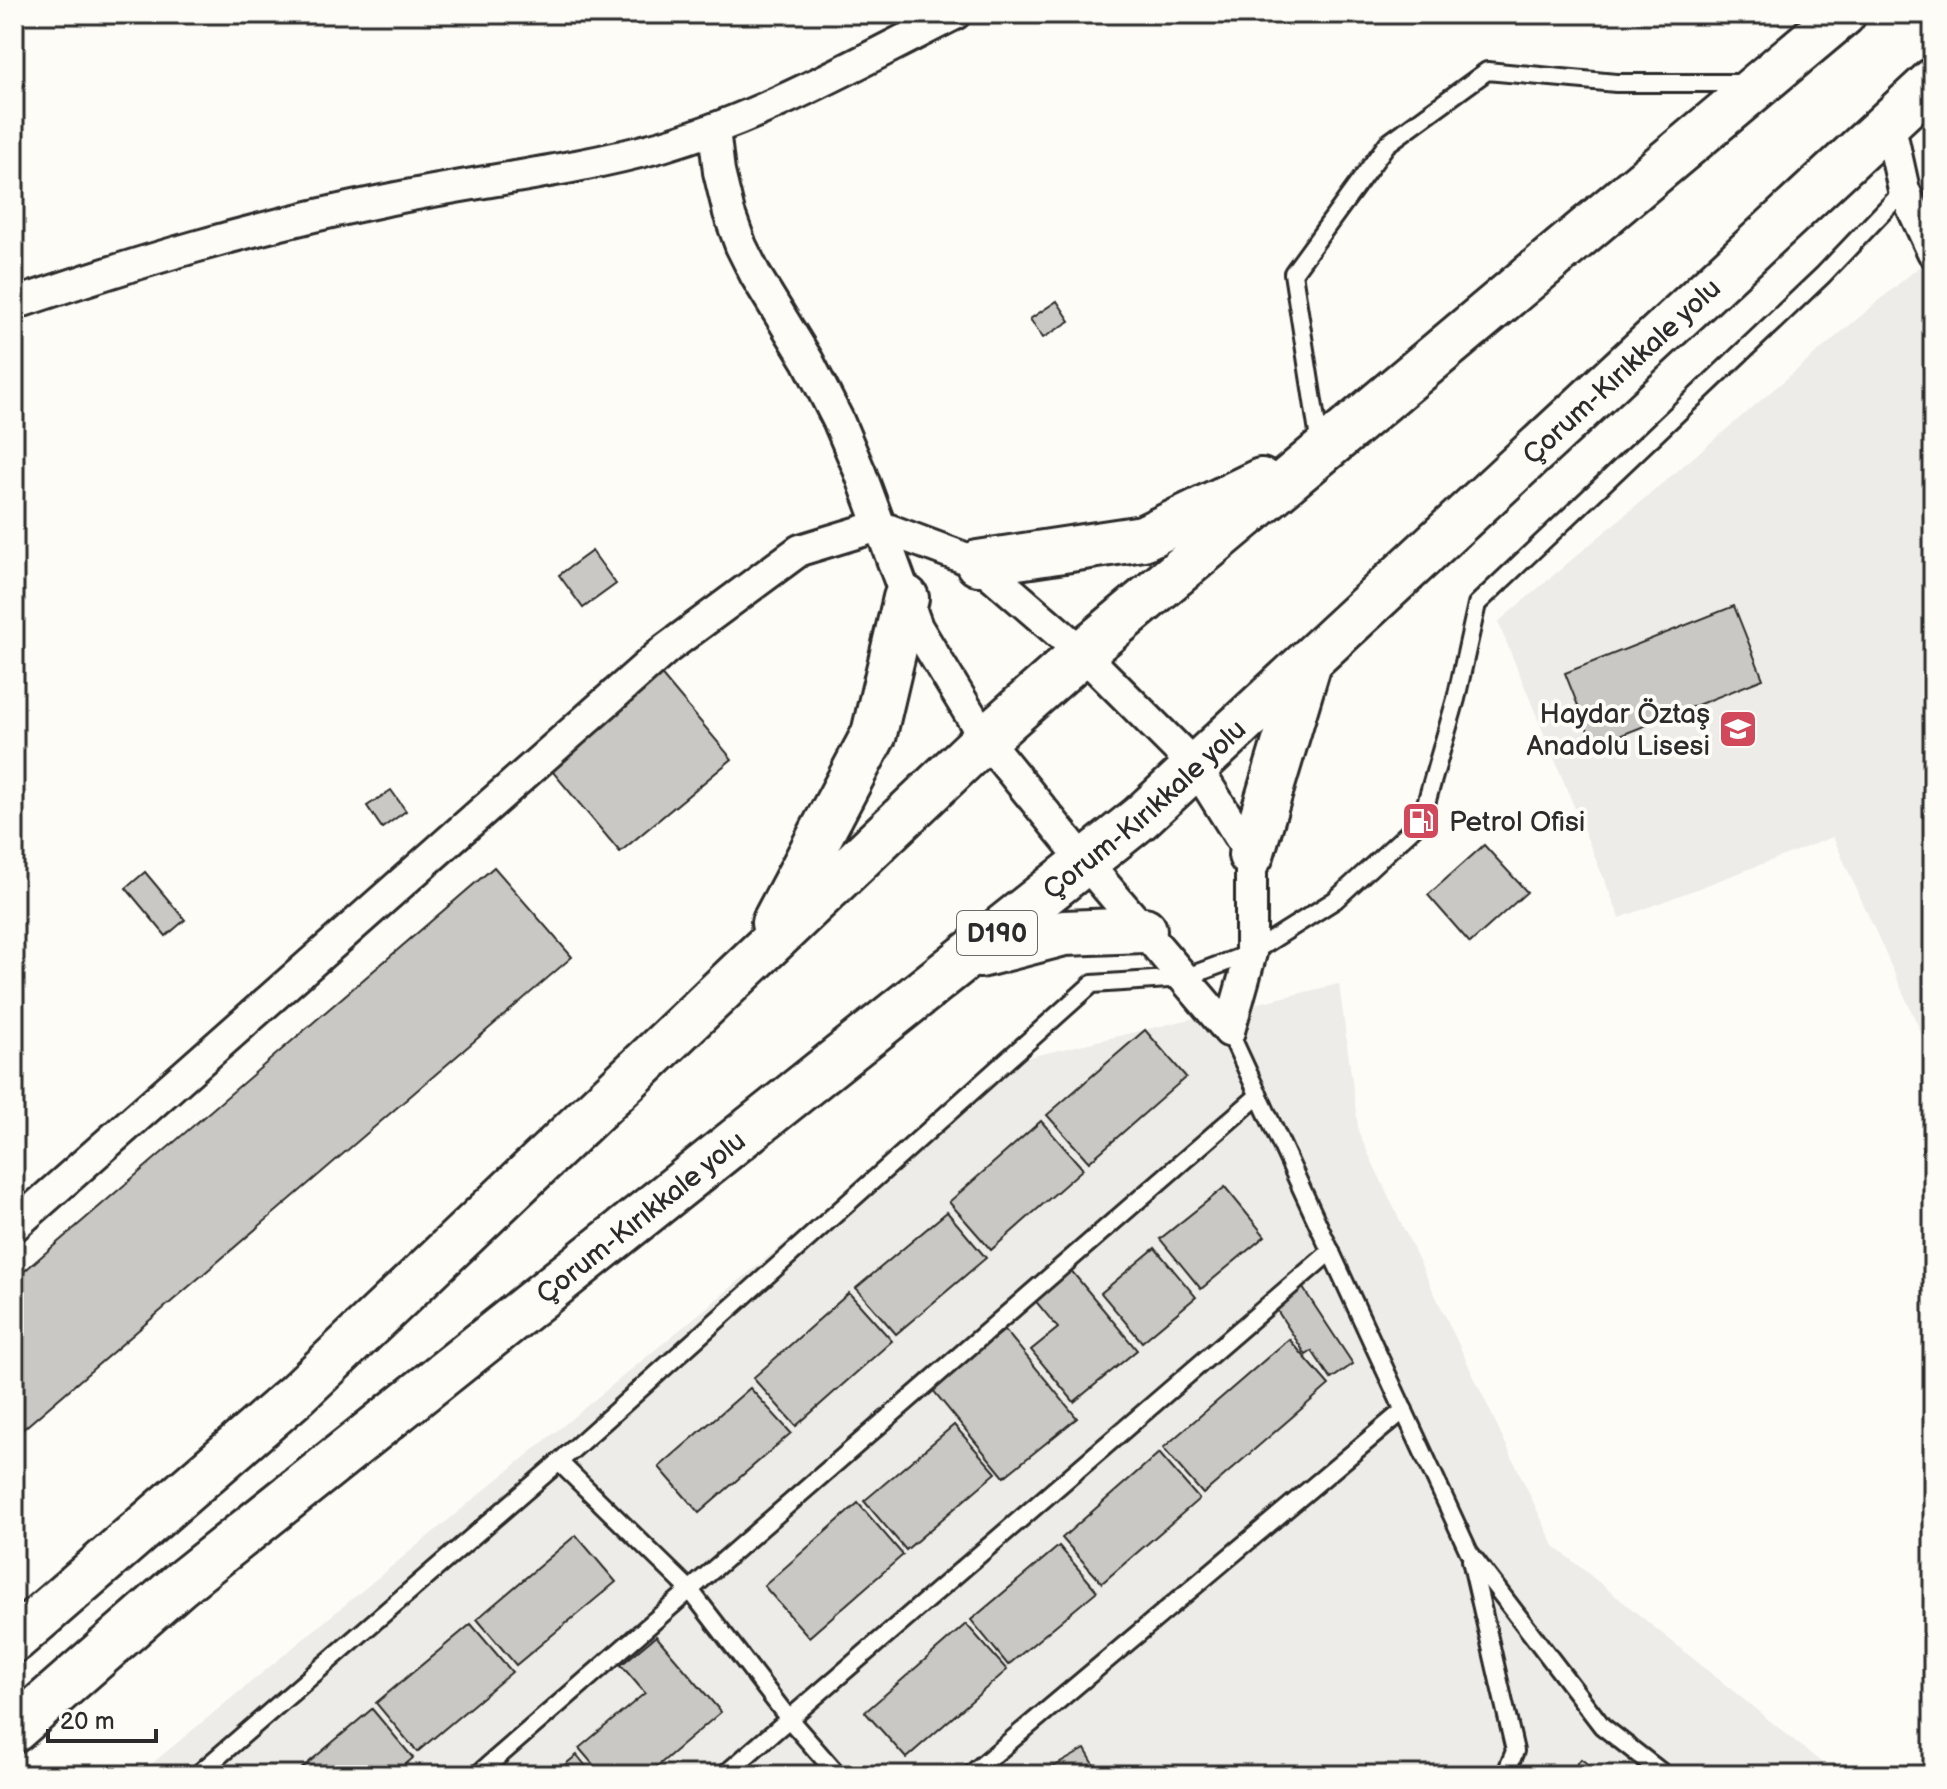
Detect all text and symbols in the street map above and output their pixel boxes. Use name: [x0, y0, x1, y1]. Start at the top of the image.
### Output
street label: Çorum-Kırıkkale yolu: [1516, 272, 1728, 472]
place label: Haydar Öztaş Anadolu Lisesi: [1526, 697, 1710, 763]
school or university icon: Haydar Öztaş Anadolu Lisesi: [1717, 708, 1759, 750]
street label: Çorum-Kırıkkale yolu: [1037, 713, 1253, 907]
fuel station icon: Petrol Ofisi: [1400, 800, 1442, 842]
place label: Petrol Ofisi: [1449, 806, 1585, 839]
road number: D190: [957, 911, 1037, 955]
street label: Çorum-Kırıkkale yolu: [530, 1124, 753, 1311]
scale bar: [48, 1693, 156, 1743]
text: 20 m: [60, 1707, 115, 1736]

